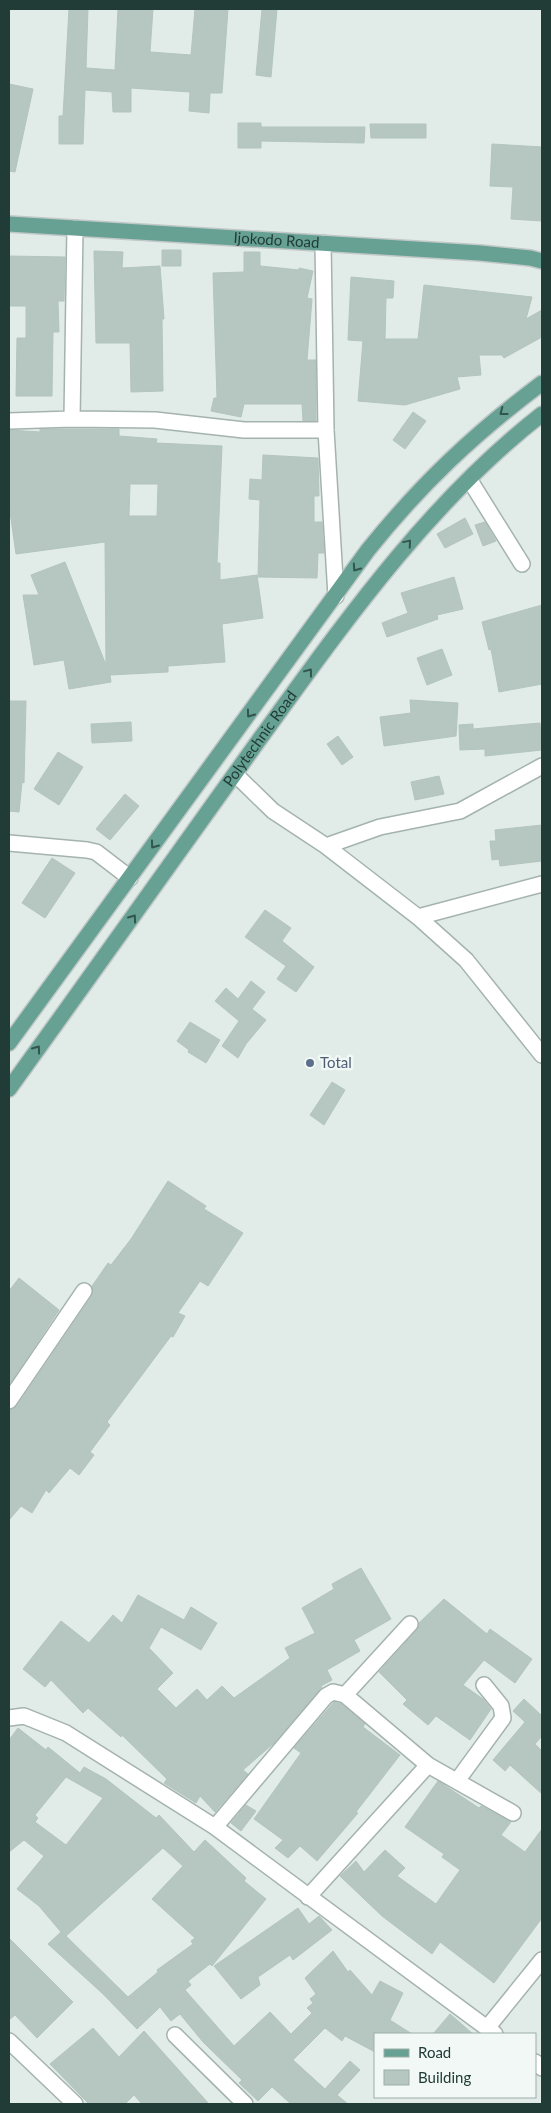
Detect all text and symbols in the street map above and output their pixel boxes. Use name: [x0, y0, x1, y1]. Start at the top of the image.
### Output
street label: Ijokodo Road: [233, 228, 320, 251]
one-way arrow: [500, 407, 509, 415]
one-way arrow: [403, 540, 412, 549]
one-way arrow: [353, 562, 362, 572]
one-way arrow: [303, 668, 312, 678]
street label: Polytechnic Road: [219, 687, 300, 789]
one-way arrow: [247, 708, 256, 718]
one-way arrow: [152, 839, 160, 848]
one-way arrow: [127, 914, 136, 924]
one-way arrow: [32, 1046, 40, 1055]
place label: Total: [320, 1053, 352, 1071]
marker: Total: [304, 1057, 316, 1069]
legend: [374, 2033, 536, 2098]
text: Road: [418, 2043, 451, 2061]
text: Building: [418, 2068, 471, 2086]

